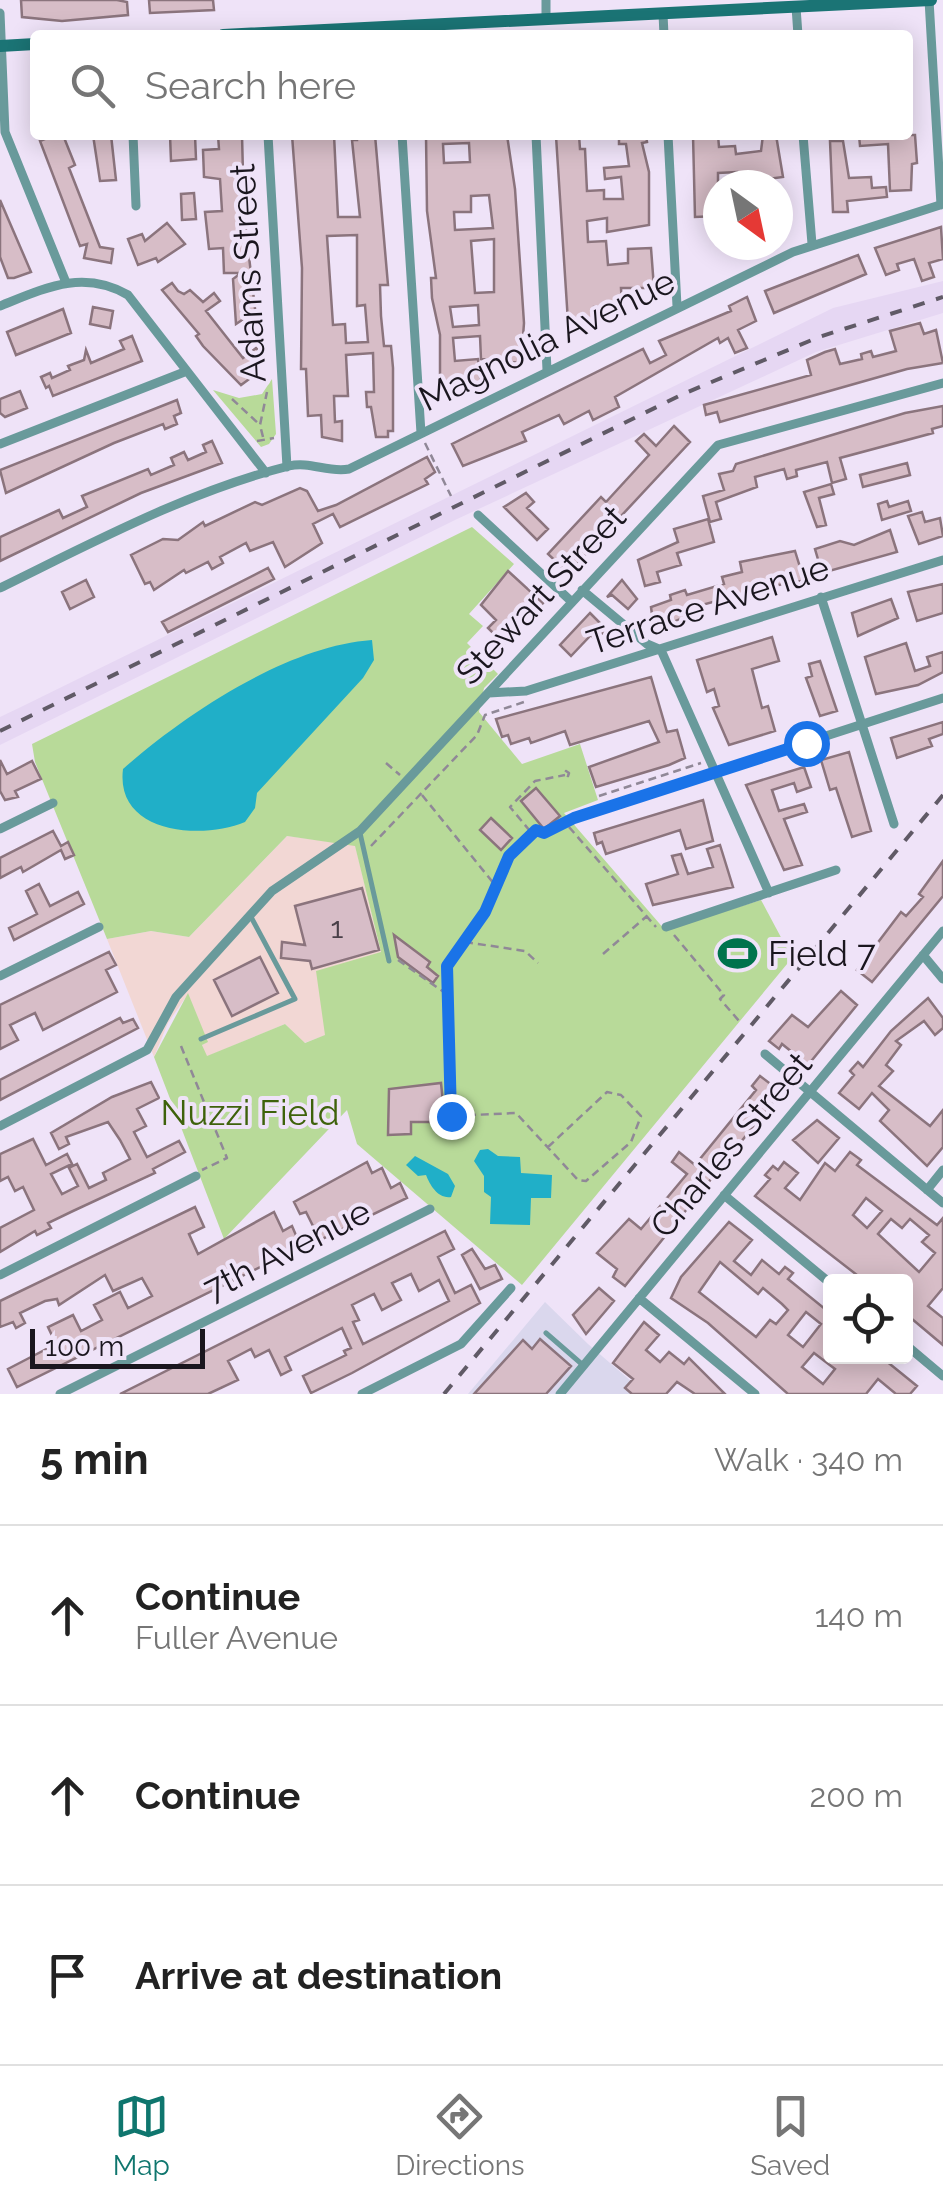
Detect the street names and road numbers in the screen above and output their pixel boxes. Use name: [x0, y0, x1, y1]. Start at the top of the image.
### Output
street label: Adams Street: [221, 162, 274, 383]
street label: Magnolia Avenue: [412, 260, 681, 419]
street label: Stewart Street: [447, 497, 634, 693]
street label: Terrace Avenue: [582, 546, 834, 663]
street label: Charles Street: [641, 1044, 820, 1245]
street label: 7th Avenue: [197, 1190, 377, 1309]

